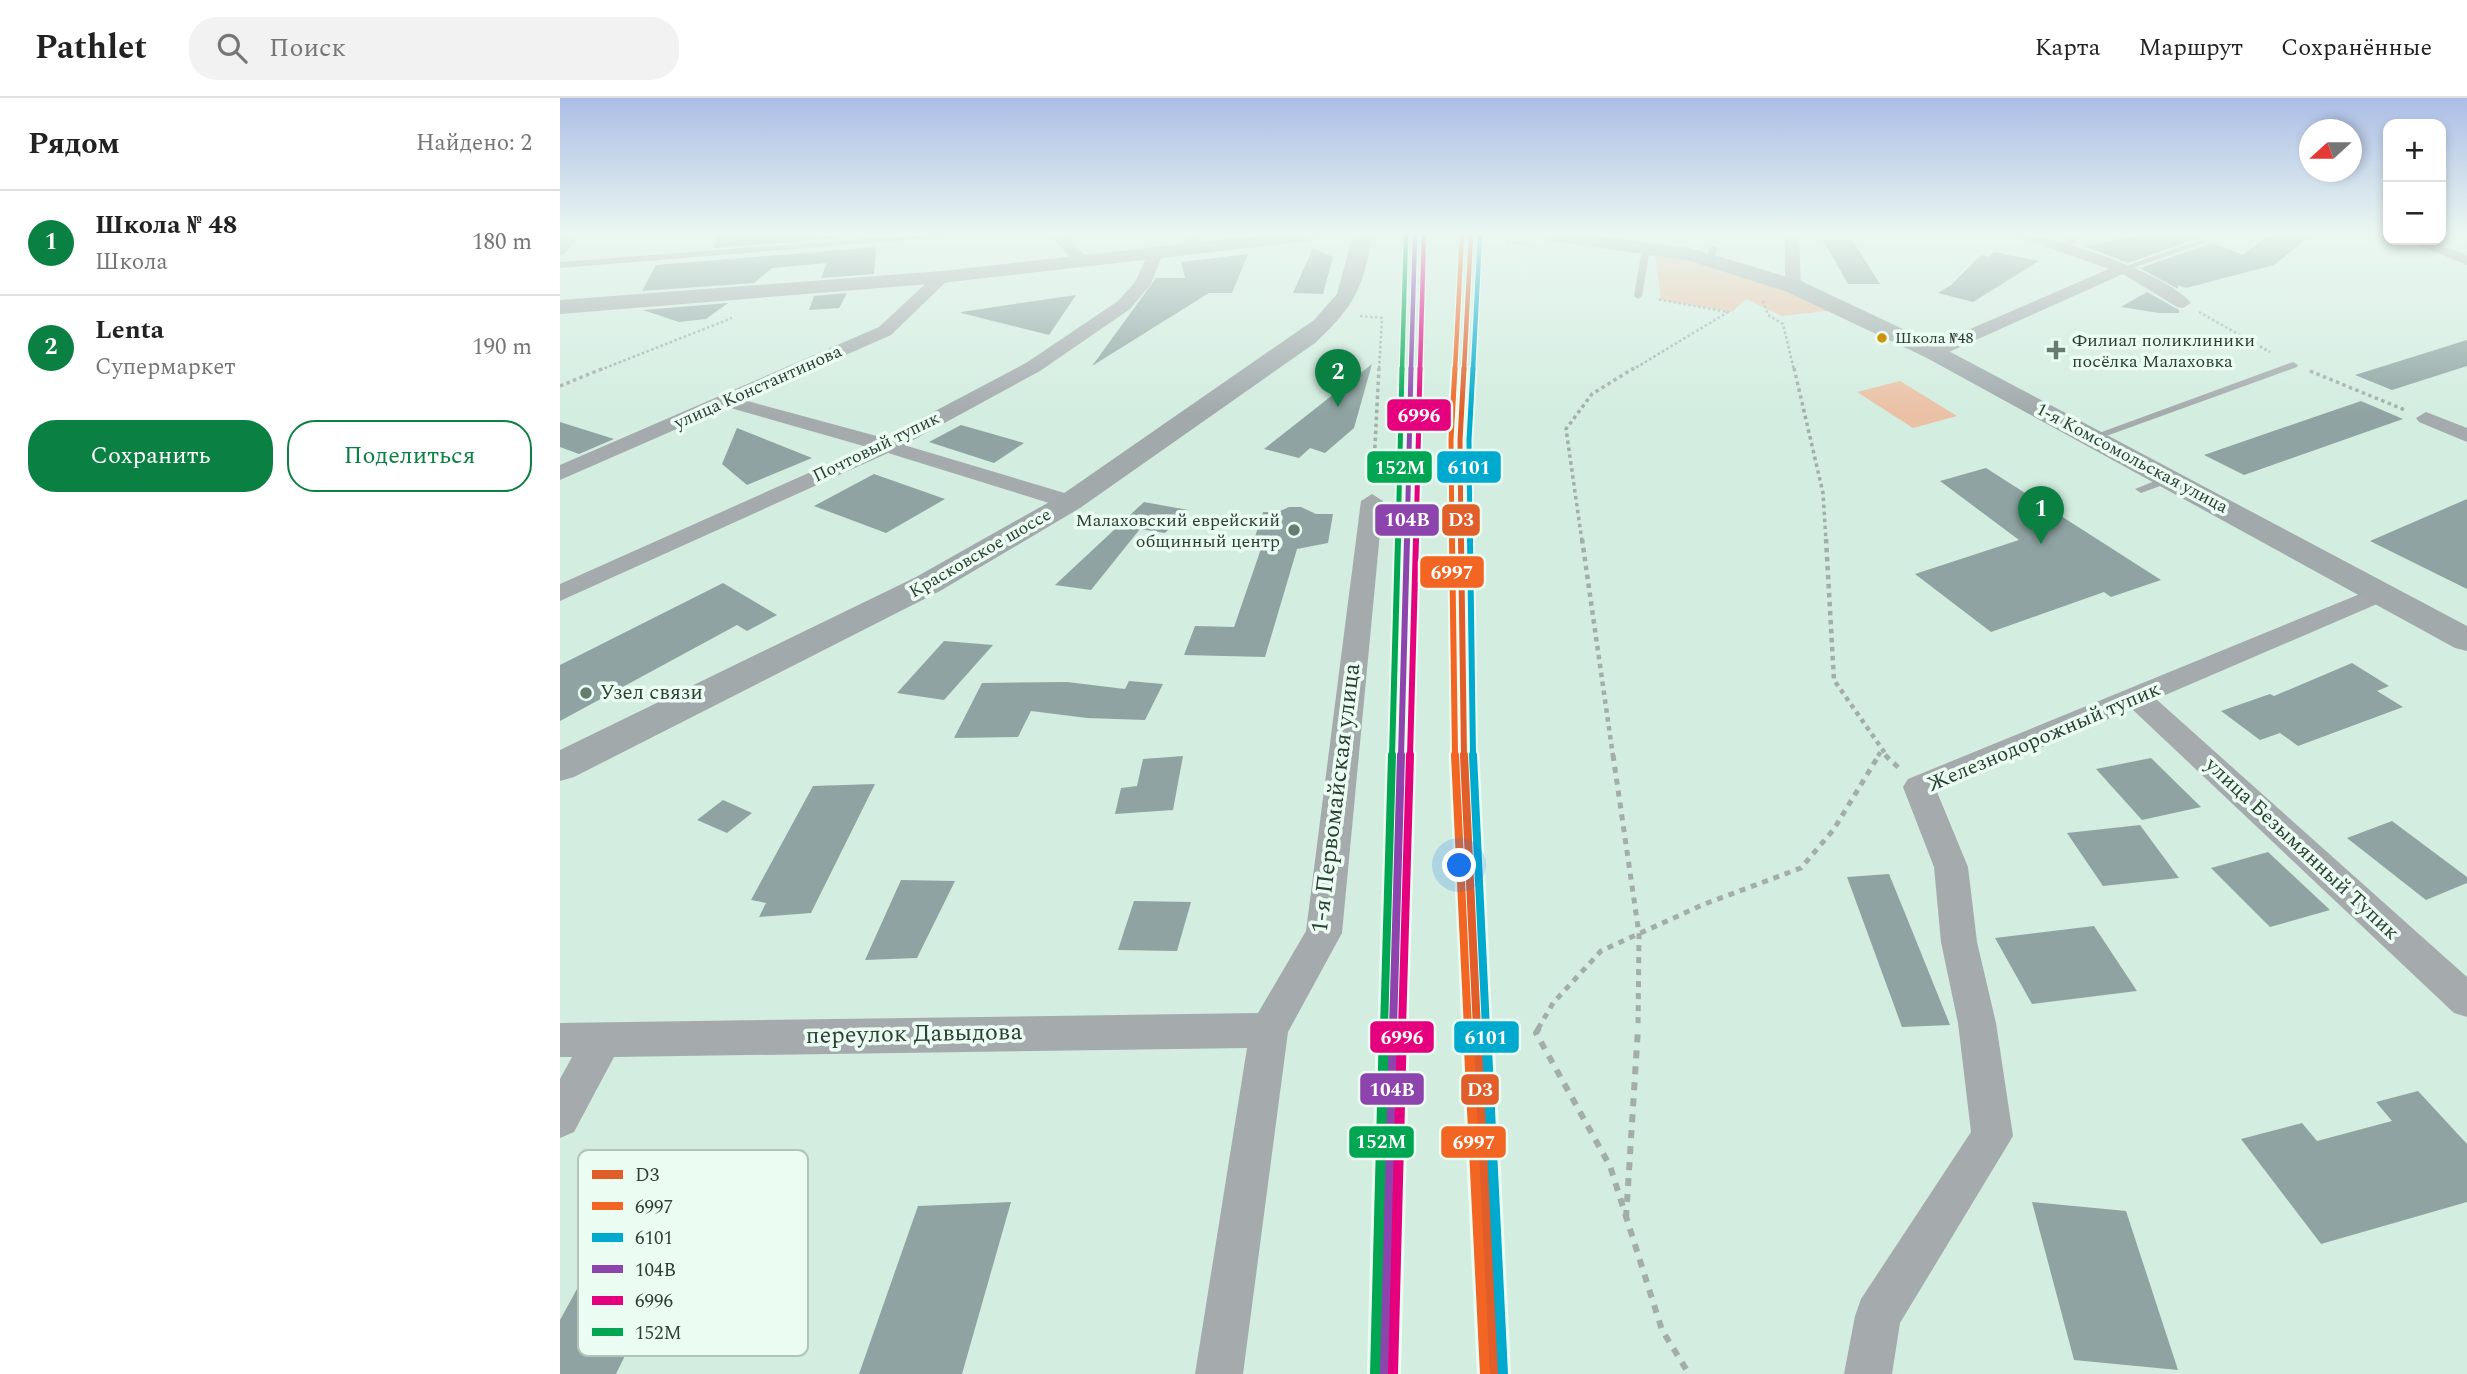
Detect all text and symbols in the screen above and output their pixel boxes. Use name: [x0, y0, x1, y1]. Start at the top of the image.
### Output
search box: [189, 17, 679, 80]
text: Pathlet: [35, 23, 147, 73]
text: Поиск: [269, 28, 346, 68]
icon: search: [213, 29, 251, 67]
text: Карта: [2035, 30, 2100, 66]
text: Маршрут: [2138, 30, 2243, 66]
text: Сохранённые: [2281, 30, 2432, 66]
north arrow: [2299, 119, 2362, 182]
map controls: [2383, 119, 2446, 245]
button: +: [2383, 119, 2446, 182]
text: Рядом: [28, 121, 120, 167]
text: Найдено: 2: [416, 126, 532, 161]
button: −: [2383, 182, 2446, 245]
text: Школа № 48: [95, 205, 237, 245]
text: 1: [45, 225, 57, 260]
text: 180 m: [472, 225, 532, 260]
text: Школа: [95, 245, 168, 280]
text: Lenta: [95, 310, 164, 350]
place label: Школа №48: [1895, 326, 1974, 350]
place label: Филиал поликлиники посёлка Малаховка: [2072, 327, 2255, 375]
text: 2: [45, 330, 57, 365]
text: 190 m: [472, 330, 532, 365]
marker: Школа №48: [1875, 331, 1889, 345]
street label: улица Константинова: [669, 338, 846, 437]
marker: Филиал поликлиники посёлка Малаховка: [2046, 340, 2066, 360]
pin: 2: [1315, 349, 1361, 407]
text: Супермаркет: [95, 350, 236, 385]
line badge: 6996: [1386, 398, 1452, 432]
street label: 1-я Комсомольская улица: [2032, 398, 2232, 518]
text: 6996: [1398, 402, 1441, 431]
street label: Почтовый тупик: [808, 404, 944, 490]
button: Сохранить: [28, 420, 273, 492]
button: Поделиться: [287, 420, 532, 492]
line badge: 152М: [1366, 450, 1433, 484]
line badge: 6101: [1436, 450, 1502, 484]
text: 152М: [1375, 454, 1426, 483]
text: 6101: [1448, 454, 1490, 483]
pin: 1: [2018, 486, 2064, 544]
street label: Красковское шоссе: [904, 501, 1056, 605]
line badge: 104В: [1374, 503, 1440, 537]
line badge: D3: [1441, 503, 1481, 537]
text: 104В: [1384, 506, 1430, 535]
text: D3: [1448, 506, 1474, 535]
place label: Малаховский еврейский общинный центр: [1075, 507, 1280, 555]
marker: Малаховский еврейский общинный центр: [1286, 522, 1302, 538]
line badge: 6997: [1419, 555, 1485, 589]
text: 6997: [1431, 559, 1473, 588]
street label: 1-я Первомайская улица: [1302, 661, 1370, 935]
street label: Железнодорожный тупик: [1923, 673, 2166, 801]
place label: Узел связи: [600, 677, 703, 709]
marker: Узел связи: [578, 685, 594, 701]
street label: улица Безымянный Тупик: [2197, 749, 2407, 948]
your location: [1442, 848, 1476, 882]
street label: переулок Давыдова: [805, 1014, 1023, 1054]
line badge: 6996: [1369, 1020, 1435, 1054]
line badge: 6101: [1453, 1020, 1520, 1054]
text: 6996: [1381, 1024, 1424, 1053]
text: 6101: [1465, 1024, 1507, 1053]
line badge: 104В: [1359, 1072, 1425, 1106]
line badge: D3: [1460, 1073, 1500, 1106]
text: 104В: [1369, 1076, 1415, 1105]
text: D3: [1467, 1076, 1493, 1105]
line badge: 152М: [1348, 1125, 1415, 1159]
line badge: 6997: [1440, 1125, 1507, 1159]
text: 152М: [1356, 1128, 1407, 1157]
text: 6997: [1453, 1129, 1495, 1158]
legend: [578, 1150, 808, 1356]
text: D3: [635, 1161, 660, 1190]
text: 6997: [635, 1193, 673, 1222]
text: 6101: [635, 1224, 673, 1253]
text: 104В: [635, 1256, 676, 1285]
text: 6996: [635, 1287, 673, 1316]
text: 152М: [635, 1319, 682, 1348]

